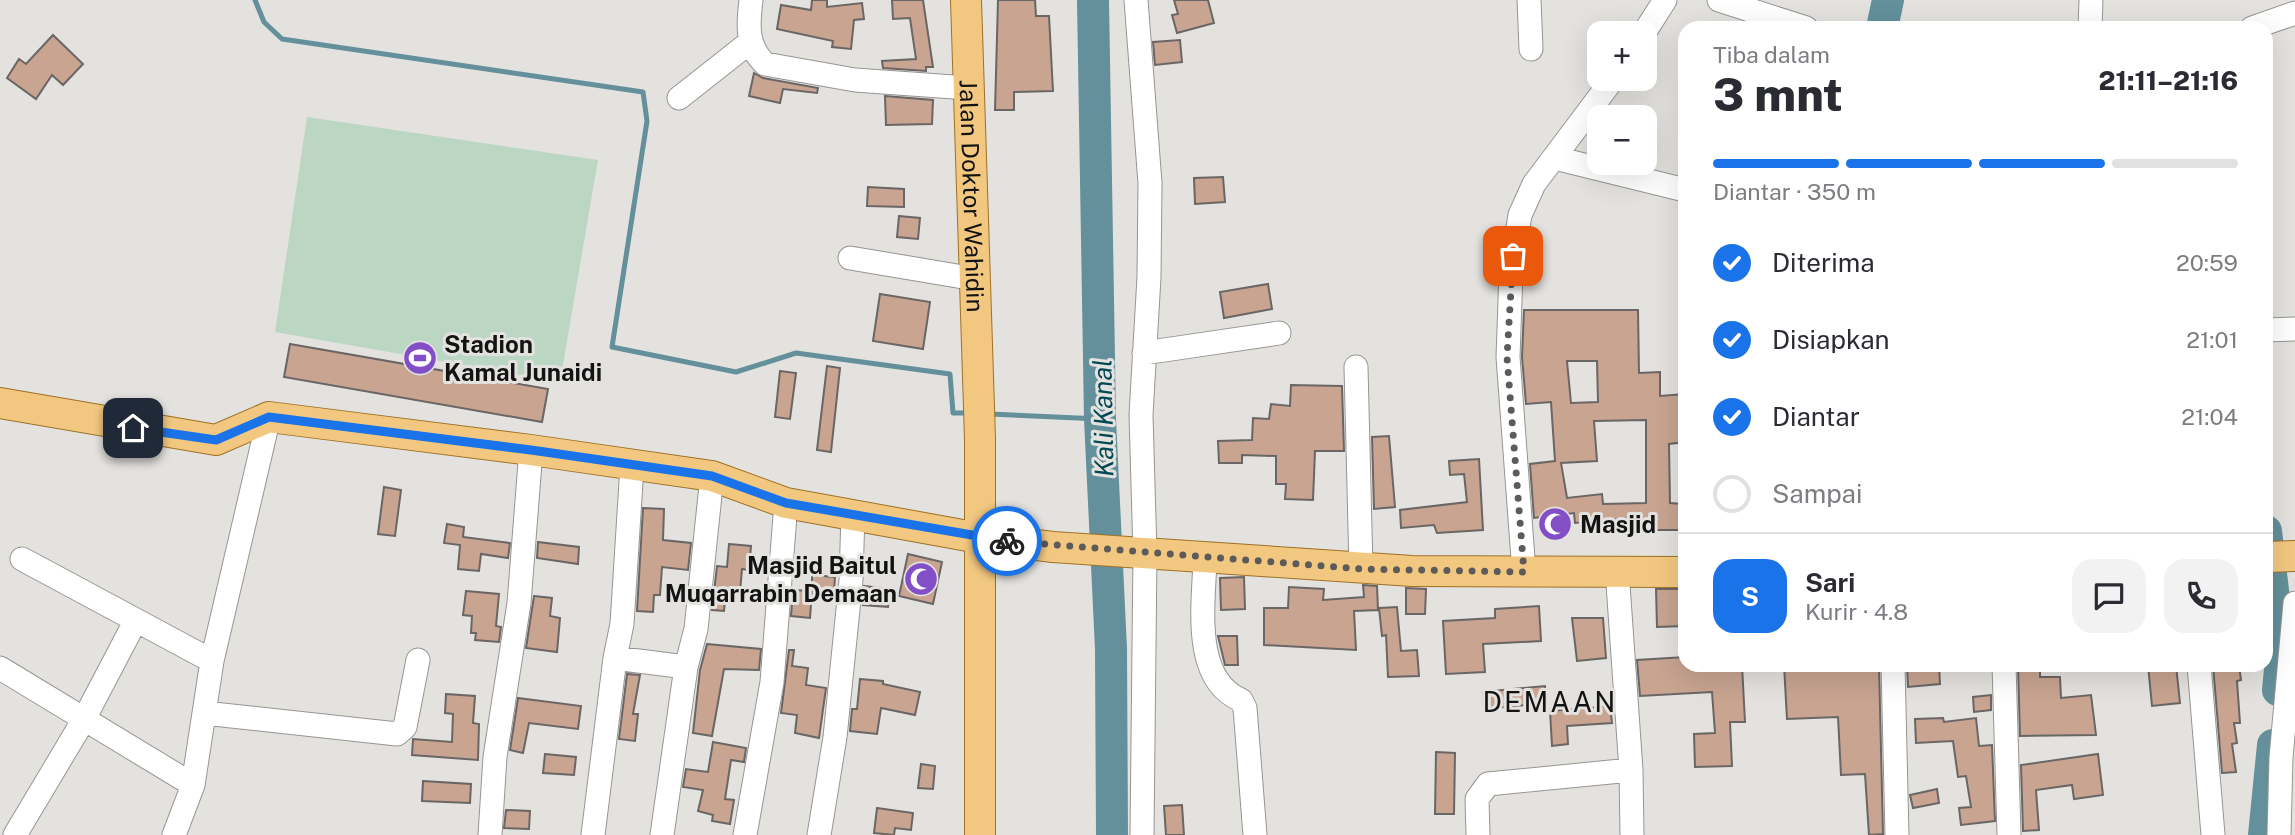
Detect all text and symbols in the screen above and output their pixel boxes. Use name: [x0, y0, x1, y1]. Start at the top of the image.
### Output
map controls: [1587, 21, 1657, 175]
button: +: [1587, 21, 1657, 91]
text: Tiba dalam: [1713, 41, 1830, 68]
text: 21:11–21:16: [2099, 65, 2238, 96]
text: 3 mnt: [1713, 67, 1843, 121]
street label: Jalan Doktor Wahidin: [955, 79, 990, 313]
button: −: [1587, 105, 1657, 175]
text: Diantar · 350 m: [1713, 178, 1876, 205]
pin: [1483, 226, 1543, 286]
icon: bag: [1494, 237, 1532, 275]
icon: check: [1713, 244, 1751, 282]
text: Diterima: [1772, 247, 1875, 278]
text: 20:59: [2176, 249, 2238, 276]
icon: check: [1713, 321, 1751, 359]
text: Disiapkan: [1772, 324, 1890, 355]
text: 21:01: [2186, 326, 2238, 353]
place label: Stadion Kamal Junaidi: [444, 330, 602, 386]
sports icon: Stadion Kamal Junaidi: [401, 339, 439, 377]
water label: Kali Kanal: [1086, 359, 1120, 477]
pin: [103, 398, 163, 458]
icon: check: [1713, 398, 1751, 436]
text: Diantar: [1772, 401, 1860, 432]
text: 21:04: [2181, 403, 2238, 430]
icon: home: [114, 409, 152, 447]
text: Sampai: [1772, 478, 1862, 509]
mosque icon: Masjid: [1536, 505, 1574, 543]
courier: [972, 506, 1042, 576]
place label: Masjid: [1580, 510, 1656, 538]
icon: bike: [988, 522, 1026, 560]
place label: Masjid Baitul Muqarrabin Demaan: [665, 551, 897, 607]
button: chat: [2072, 559, 2146, 633]
button: phone: [2164, 559, 2238, 633]
mosque icon: Masjid Baitul Muqarrabin Demaan: [902, 560, 940, 598]
text: Sari: [1805, 567, 1855, 598]
text: S: [1741, 581, 1759, 612]
text: Kurir · 4.8: [1805, 598, 1908, 625]
district label: DEMAAN: [1483, 685, 1617, 718]

